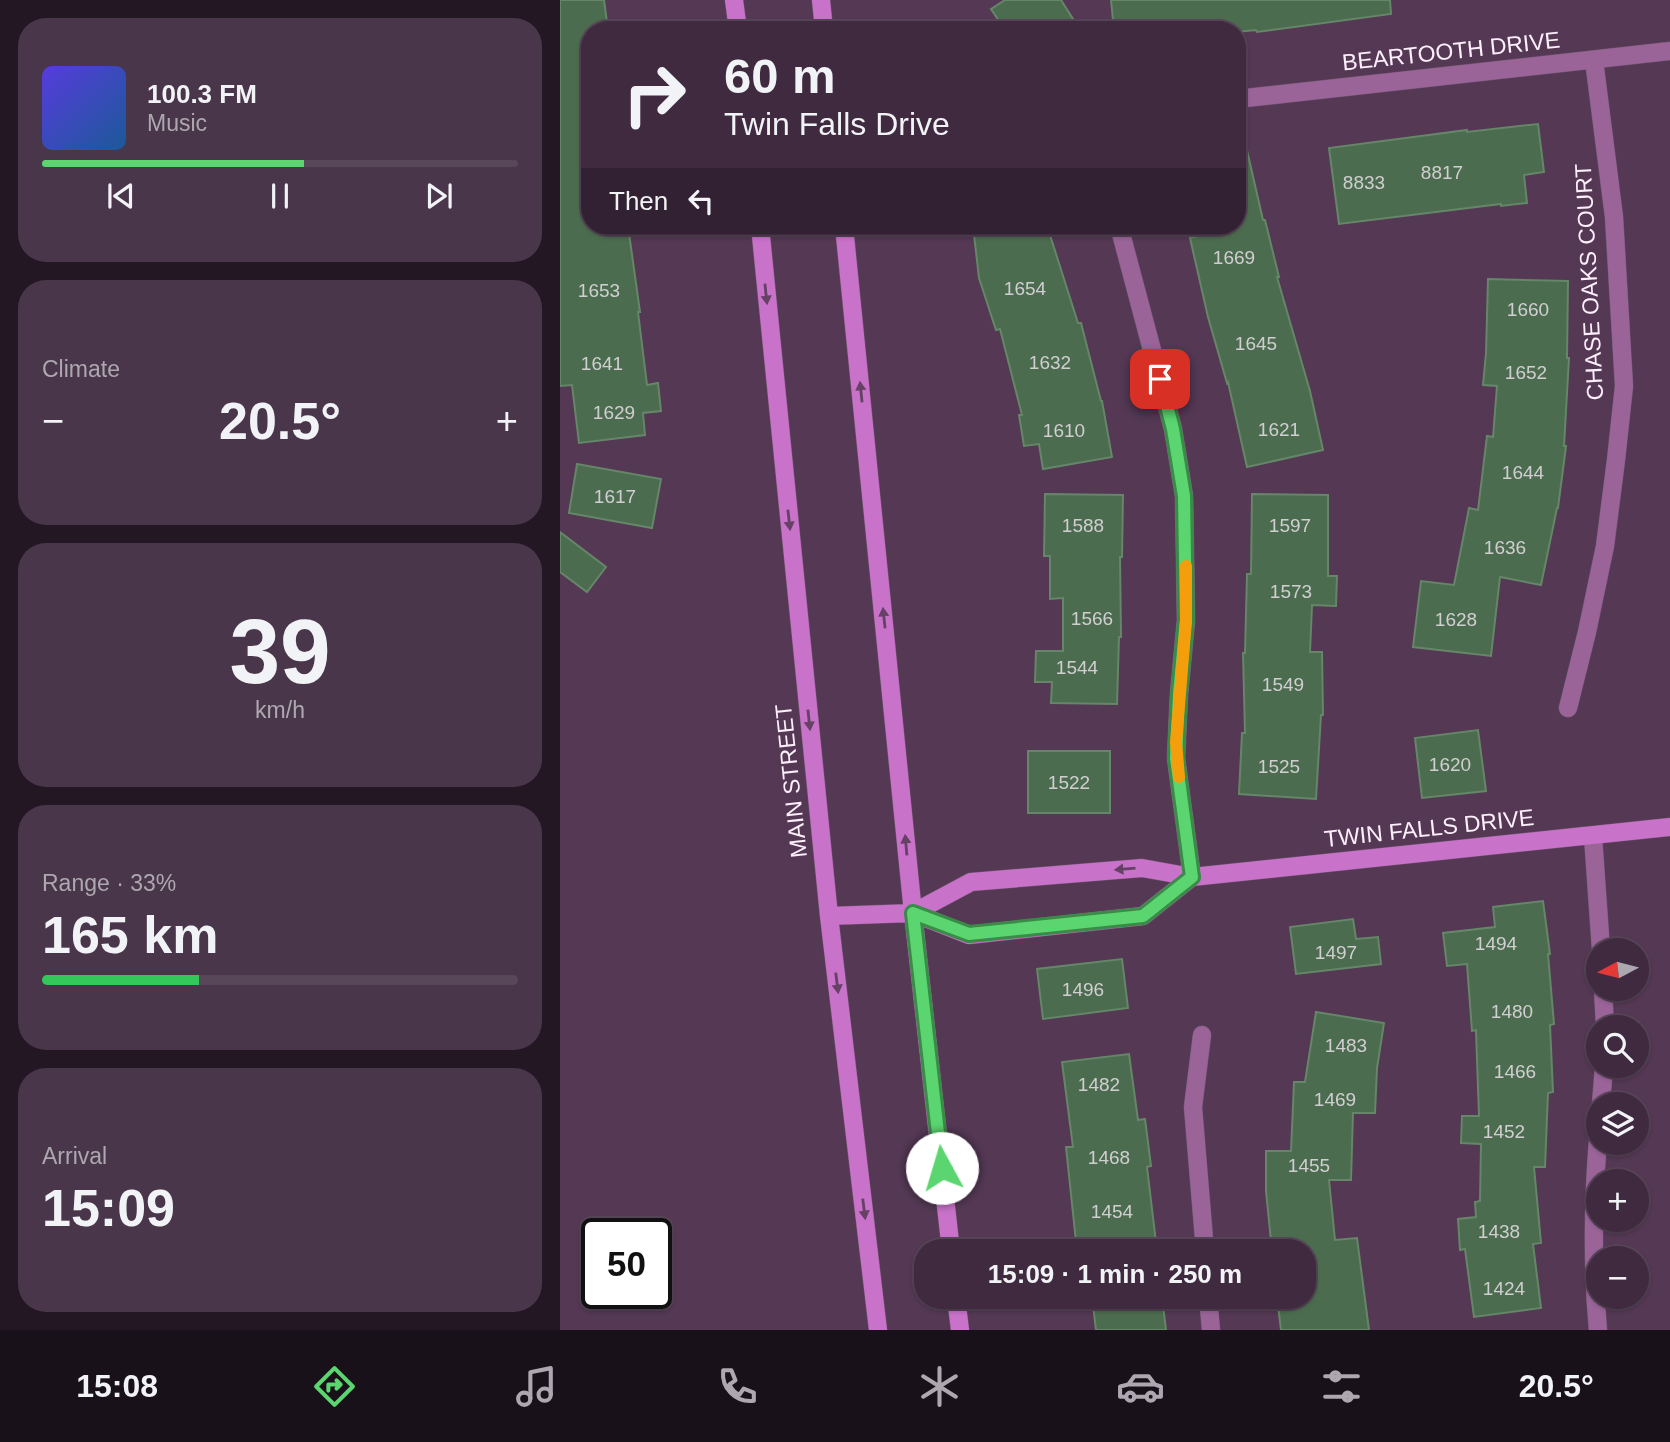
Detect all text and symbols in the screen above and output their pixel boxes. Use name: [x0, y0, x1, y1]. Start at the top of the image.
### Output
street label: BEARTOOTH DRIVE: [1341, 27, 1561, 75]
icon: right: [609, 49, 700, 140]
text: 60 m: [724, 49, 836, 103]
text: 100.3 FM: [147, 79, 257, 109]
text: Twin Falls Drive: [724, 106, 950, 142]
text: Music: [147, 110, 207, 136]
house number: 8817: [1421, 162, 1463, 183]
street label: CHASE OAKS COURT: [1570, 163, 1608, 401]
house number: 8833: [1343, 172, 1385, 193]
icon: previous: [102, 177, 140, 215]
icon: pause: [261, 177, 299, 215]
icon: next: [420, 177, 458, 215]
icon: left: [682, 182, 720, 220]
text: Then: [609, 186, 668, 216]
house number: 1669: [1213, 247, 1255, 268]
house number: 1654: [1004, 278, 1047, 299]
house number: 1653: [578, 280, 620, 301]
one-way arrow: [761, 283, 772, 305]
house number: 1660: [1507, 299, 1549, 320]
house number: 1645: [1235, 333, 1277, 354]
pin: [1130, 349, 1190, 409]
house number: 1632: [1029, 352, 1071, 373]
house number: 1641: [581, 353, 623, 374]
text: Climate: [42, 356, 120, 382]
icon: arrive: [1141, 360, 1179, 398]
house number: 1652: [1505, 362, 1547, 383]
one-way arrow: [855, 381, 866, 403]
text: 20.5°: [219, 392, 341, 450]
text: −: [42, 400, 64, 442]
text: +: [496, 400, 518, 442]
house number: 1629: [593, 402, 635, 423]
house number: 1621: [1258, 419, 1300, 440]
house number: 1610: [1043, 420, 1085, 441]
house number: 1644: [1502, 462, 1545, 483]
house number: 1617: [594, 486, 636, 507]
one-way arrow: [784, 509, 795, 531]
house number: 1588: [1062, 515, 1104, 536]
house number: 1597: [1269, 515, 1311, 536]
house number: 1636: [1484, 537, 1526, 558]
house number: 1573: [1270, 581, 1312, 602]
text: 39: [229, 601, 331, 702]
one-way arrow: [878, 607, 889, 629]
house number: 1566: [1071, 608, 1113, 629]
house number: 1628: [1435, 609, 1477, 630]
house number: 1544: [1056, 657, 1099, 678]
house number: 1549: [1262, 674, 1304, 695]
text: km/h: [255, 697, 305, 723]
street label: MAIN STREET: [770, 703, 812, 859]
one-way arrow: [804, 709, 815, 731]
house number: 1620: [1429, 754, 1471, 775]
house number: 1525: [1258, 756, 1300, 777]
house number: 1522: [1048, 772, 1090, 793]
street label: TWIN FALLS DRIVE: [1323, 804, 1535, 852]
one-way arrow: [900, 834, 911, 856]
one-way arrow: [1114, 864, 1136, 875]
text: Range · 33%: [42, 870, 176, 896]
text: 165 km: [42, 906, 218, 964]
house number: 1494: [1475, 933, 1518, 954]
north arrow: [1586, 938, 1648, 1001]
map controls: [1586, 938, 1649, 1309]
house number: 1497: [1315, 942, 1357, 963]
one-way arrow: [831, 973, 842, 995]
house number: 1496: [1062, 979, 1104, 1000]
house number: 1480: [1491, 1001, 1533, 1022]
button: search: [1586, 1015, 1649, 1078]
house number: 1483: [1325, 1035, 1367, 1056]
house number: 1466: [1494, 1061, 1536, 1082]
house number: 1482: [1078, 1074, 1120, 1095]
house number: 1469: [1314, 1089, 1356, 1110]
button: layers: [1586, 1092, 1649, 1155]
house number: 1452: [1483, 1121, 1525, 1142]
position arrow: [905, 1131, 979, 1205]
text: Arrival: [42, 1143, 107, 1169]
house number: 1468: [1088, 1147, 1130, 1168]
house number: 1455: [1288, 1155, 1330, 1176]
button: +: [1586, 1169, 1649, 1232]
text: 15:09: [42, 1179, 175, 1237]
one-way arrow: [858, 1199, 869, 1221]
house number: 1454: [1091, 1201, 1134, 1222]
speed limit sign: 50: [581, 1218, 672, 1309]
house number: 1438: [1478, 1221, 1520, 1242]
button: −: [1586, 1246, 1649, 1309]
text: 15:09 · 1 min · 250 m: [988, 1259, 1242, 1289]
house number: 1424: [1483, 1278, 1526, 1299]
icon: directions: [310, 1362, 359, 1411]
icon: music: [512, 1362, 561, 1411]
icon: phone: [713, 1362, 762, 1411]
icon: climate: [915, 1362, 964, 1411]
icon: car: [1116, 1362, 1165, 1411]
icon: filters: [1317, 1362, 1366, 1411]
text: 15:08: [76, 1368, 158, 1404]
text: 20.5°: [1519, 1368, 1594, 1404]

